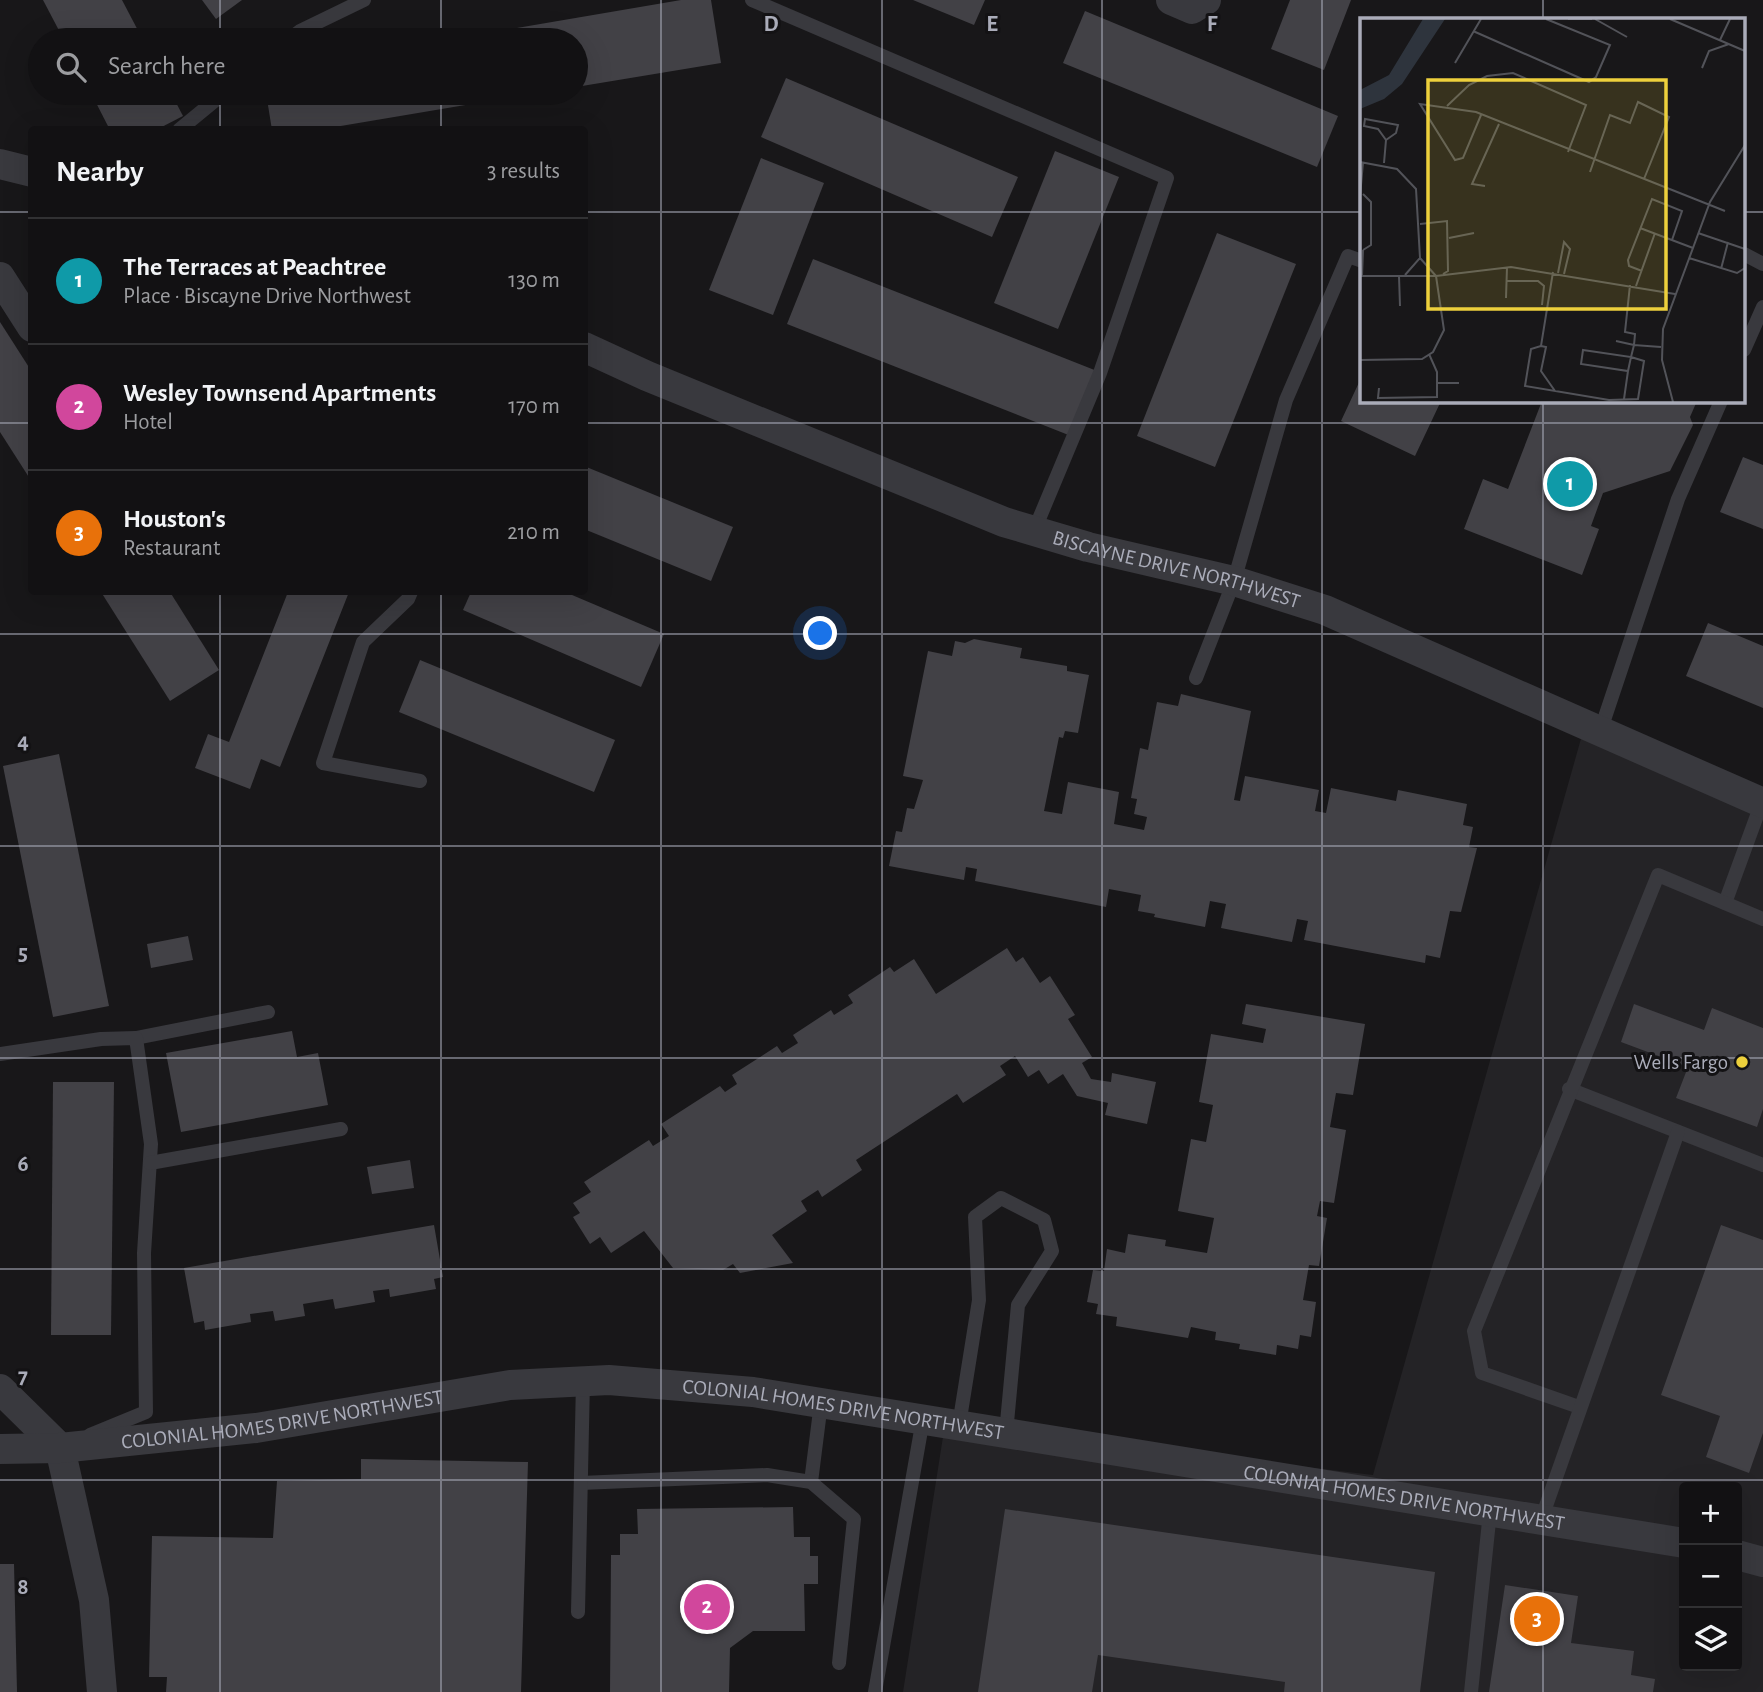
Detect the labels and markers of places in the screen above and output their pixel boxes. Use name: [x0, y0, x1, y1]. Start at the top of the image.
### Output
pin: 1: [1547, 458, 1593, 510]
place label: Wells Fargo: [1634, 1052, 1728, 1073]
marker: Wells Fargo: [1734, 1054, 1750, 1070]
pin: 2: [684, 1581, 730, 1633]
pin: 3: [1514, 1593, 1560, 1645]

